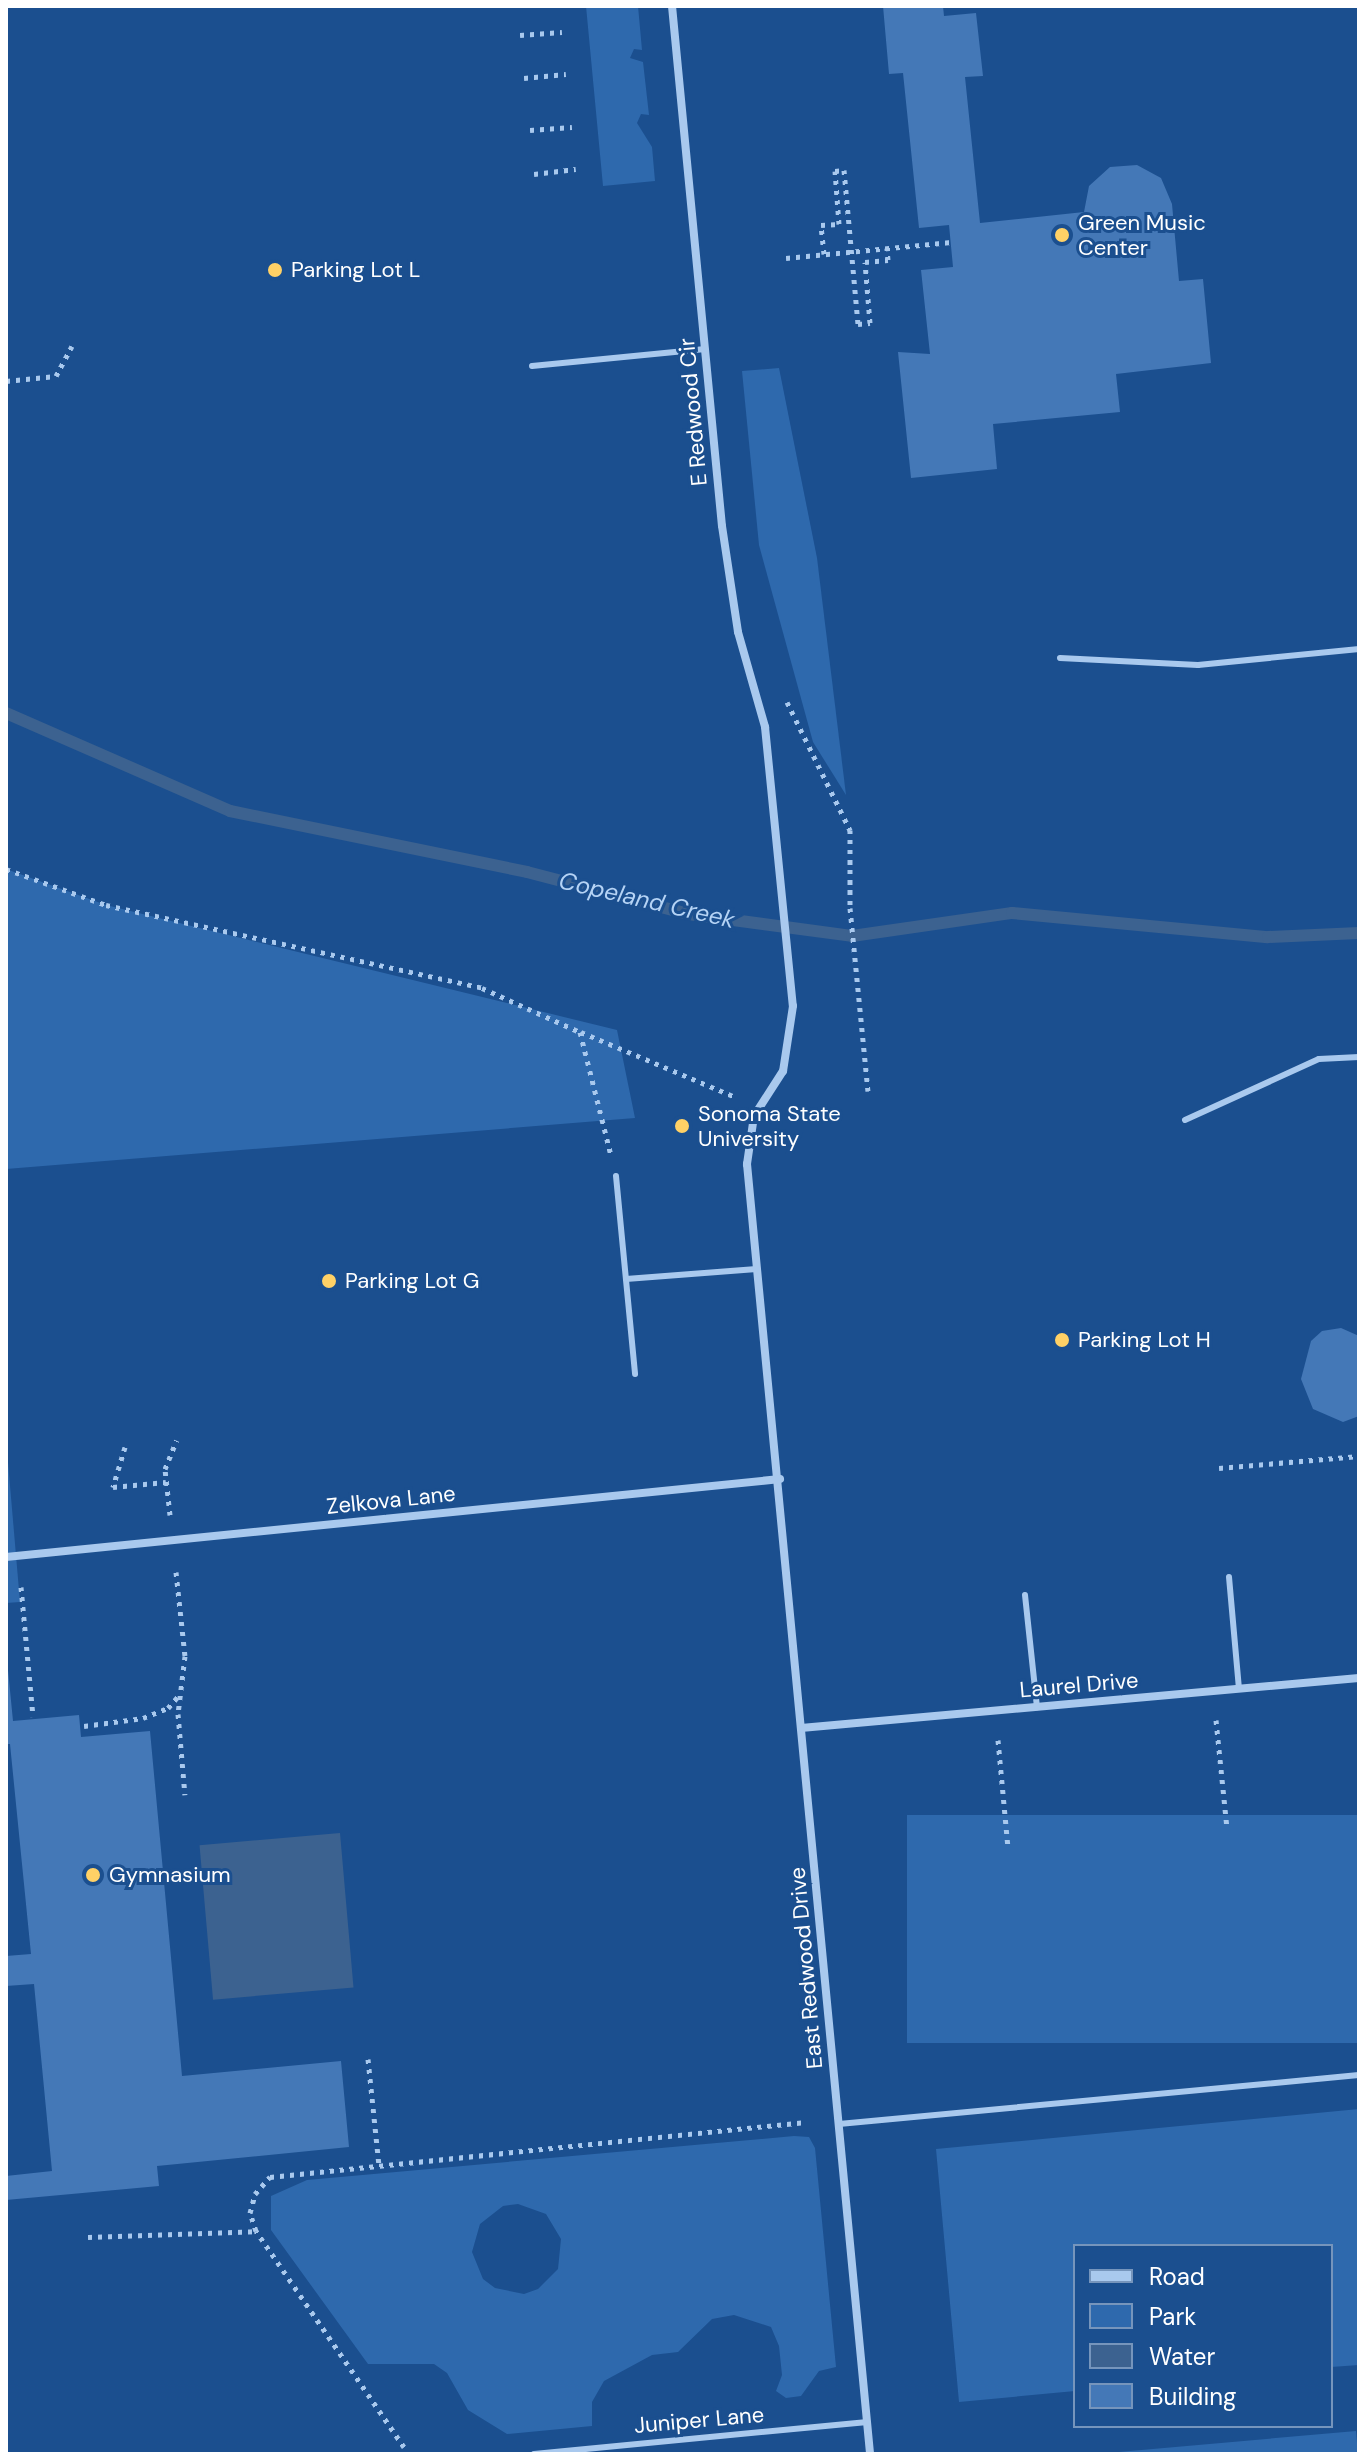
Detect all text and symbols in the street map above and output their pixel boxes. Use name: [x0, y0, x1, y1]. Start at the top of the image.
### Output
place label: Green Music Center: [1078, 209, 1206, 260]
marker: Green Music Center: [1053, 226, 1071, 244]
place label: Parking Lot L: [291, 257, 420, 283]
marker: Parking Lot L: [266, 261, 284, 279]
street label: E Redwood Cir: [673, 337, 713, 487]
water label: Copeland Creek: [556, 866, 738, 934]
place label: Sonoma State University: [698, 1100, 841, 1152]
marker: Sonoma State University: [673, 1117, 691, 1135]
place label: Parking Lot G: [345, 1268, 479, 1294]
marker: Parking Lot G: [320, 1272, 338, 1290]
place label: Parking Lot H: [1078, 1327, 1211, 1353]
marker: Parking Lot H: [1053, 1331, 1071, 1349]
street label: Zelkova Lane: [325, 1480, 457, 1520]
street label: Laurel Drive: [1018, 1667, 1140, 1703]
place label: Gymnasium: [109, 1862, 231, 1888]
marker: Gymnasium: [84, 1866, 102, 1884]
street label: East Redwood Drive: [784, 1866, 828, 2070]
legend: [1073, 2244, 1333, 2428]
text: Road: [1149, 2261, 1205, 2292]
text: Park: [1149, 2301, 1196, 2332]
text: Water: [1149, 2341, 1215, 2372]
text: Building: [1149, 2381, 1236, 2412]
street label: Juniper Lane: [633, 2401, 765, 2439]

